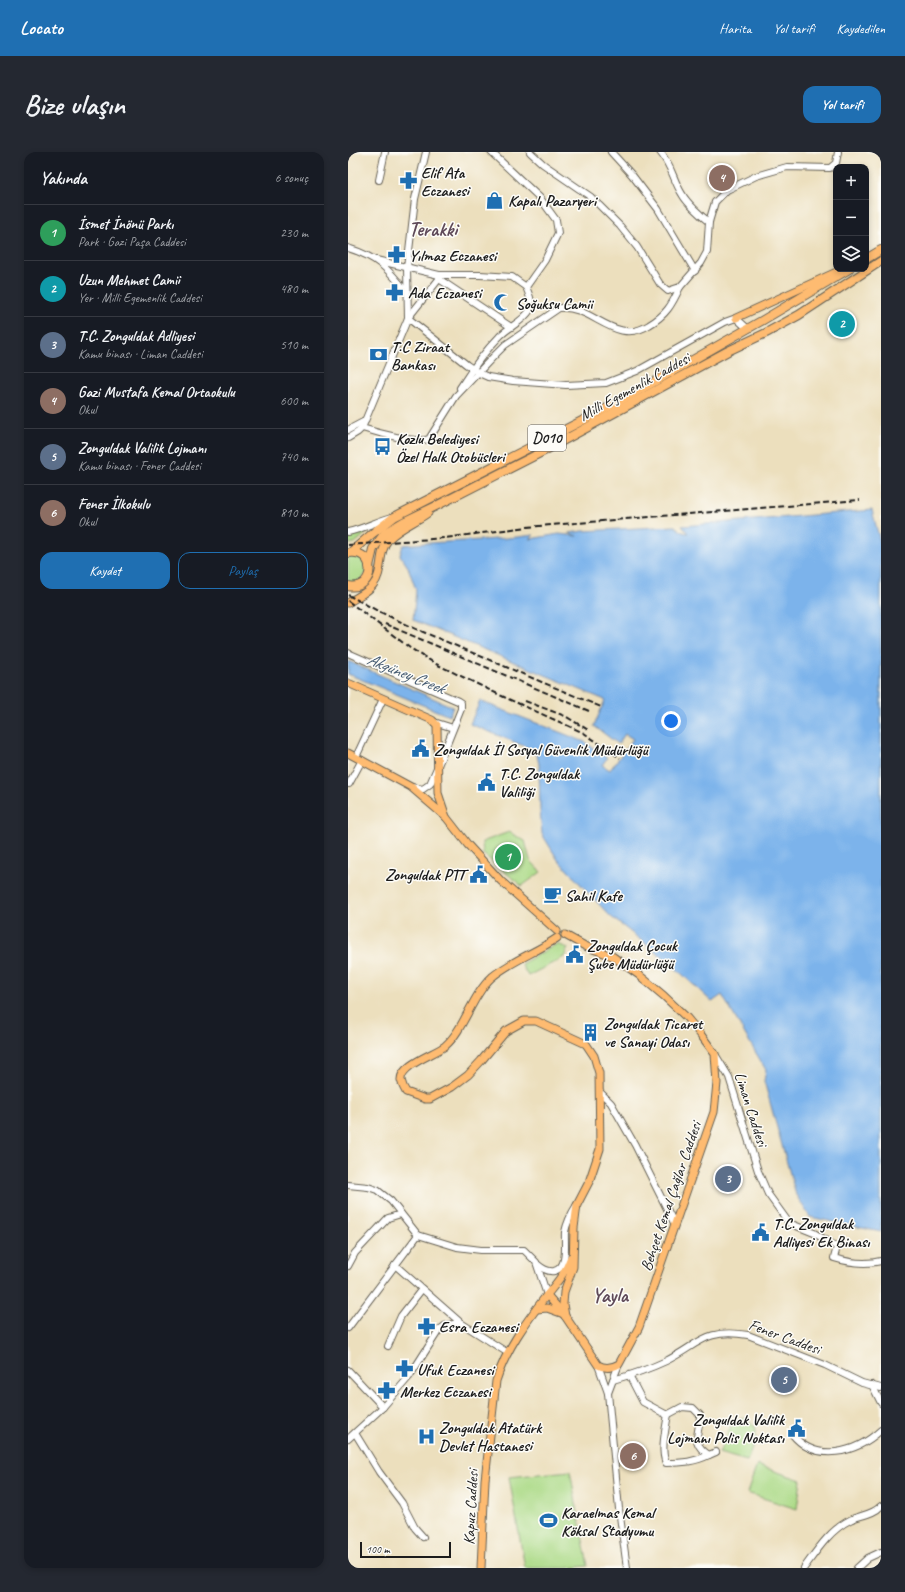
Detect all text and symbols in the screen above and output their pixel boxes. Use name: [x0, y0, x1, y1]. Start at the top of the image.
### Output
text: Locato: [20, 16, 63, 40]
text: Harita: [719, 20, 751, 37]
text: Yol tarifi: [773, 20, 815, 37]
text: Kaydedilen: [837, 20, 885, 37]
button: Yol tarifi: [803, 86, 881, 123]
text: Bize ulaşın: [24, 87, 125, 122]
place label: Elif Ata Eczanesi: [421, 163, 472, 201]
pin: 4: [709, 163, 735, 193]
map controls: [833, 164, 869, 272]
button: +: [833, 164, 869, 200]
text: Yakında: [40, 168, 87, 189]
text: 6 sonuç: [275, 170, 308, 186]
pharmacy icon: Elif Ata Eczanesi: [398, 171, 418, 191]
shop icon: Kapalı Pazaryeri: [485, 190, 505, 210]
place label: Kapalı Pazaryeri: [508, 191, 598, 211]
button: −: [833, 200, 869, 236]
text: İsmet İnönü Parkı: [78, 215, 173, 234]
district label: Terakki: [409, 217, 460, 242]
text: 1: [50, 225, 56, 241]
text: 230 m: [280, 225, 308, 241]
text: Park · Gazi Paşa Caddesi: [78, 234, 186, 250]
button: layers: [833, 236, 869, 272]
pharmacy icon: Yılmaz Eczanesi: [386, 245, 406, 265]
place label: Yılmaz Eczanesi: [409, 246, 498, 266]
text: Uzun Mehmet Camii: [78, 271, 180, 290]
text: 2: [50, 281, 56, 297]
text: 480 m: [280, 281, 308, 297]
pharmacy icon: Ada Eczanesi: [385, 282, 405, 302]
place label: Ada Eczanesi: [408, 283, 483, 303]
text: Yer · Milli Egemenlik Caddesi: [78, 290, 202, 306]
mosque icon: Soğuksu Camii: [493, 293, 513, 313]
place label: Soğuksu Camii: [516, 294, 594, 314]
pin: 2: [829, 309, 855, 339]
text: T.C. Zonguldak Adliyesi: [78, 327, 194, 346]
text: 3: [50, 337, 56, 353]
text: 510 m: [280, 337, 308, 353]
place label: T.C Ziraat Bankası: [391, 337, 451, 375]
bank icon: T.C Ziraat Bankası: [368, 345, 388, 365]
text: Kamu binası · Liman Caddesi: [78, 346, 203, 362]
street label: Milli Egemenlik Caddesi: [576, 347, 695, 426]
text: Gazi Mustafa Kemal Ortaokulu: [78, 383, 235, 402]
text: 4: [50, 393, 56, 409]
text: 600 m: [280, 393, 308, 409]
text: Okul: [78, 402, 96, 418]
road number: D010: [528, 425, 566, 451]
place label: Kozlu Belediyesi Özel Halk Otobüsleri: [396, 429, 506, 467]
bus stop icon: Kozlu Belediyesi Özel Halk Otobüsleri: [373, 437, 393, 457]
text: Zonguldak Valilik Lojmanı: [78, 439, 206, 458]
text: 5: [50, 449, 56, 465]
text: 740 m: [280, 449, 308, 465]
text: Kamu binası · Fener Caddesi: [78, 458, 201, 474]
text: Fener İlkokulu: [78, 495, 150, 514]
text: 6: [50, 505, 56, 521]
text: 810 m: [280, 505, 308, 521]
text: Okul: [78, 514, 96, 530]
button: Kaydet: [40, 552, 170, 589]
button: Paylaş: [178, 552, 308, 589]
water label: Akgüney Creek: [364, 648, 450, 700]
your location: [661, 711, 681, 731]
public building icon: Zonguldak İl Sosyal Güvenlik Müdürlüğü: [411, 739, 431, 759]
place label: Zonguldak İl Sosyal Güvenlik Müdürlüğü: [434, 740, 649, 760]
place label: T.C. Zonguldak Valiliği: [499, 764, 581, 802]
public building icon: T.C. Zonguldak Valiliği: [476, 772, 496, 792]
pin: 1: [495, 842, 521, 872]
public building icon: Zonguldak PTT: [468, 864, 488, 884]
place label: Zonguldak PTT: [385, 865, 470, 885]
cafe icon: Sahil Kafe: [542, 885, 562, 905]
place label: Sahil Kafe: [565, 886, 623, 906]
place label: Zonguldak Çocuk Şube Müdürlüğü: [587, 936, 679, 974]
public building icon: Zonguldak Çocuk Şube Müdürlüğü: [564, 944, 584, 964]
place label: Zonguldak Ticaret ve Sanayi Odası: [604, 1014, 704, 1052]
building icon: Zonguldak Ticaret ve Sanayi Odası: [581, 1022, 601, 1042]
street label: Liman Caddesi: [730, 1070, 773, 1151]
street label: Behçet Kemal Çağlar Caddesi: [636, 1117, 707, 1274]
pin: 3: [715, 1164, 741, 1194]
place label: T.C. Zonguldak Adliyesi Ek Binası: [773, 1214, 871, 1252]
public building icon: T.C. Zonguldak Adliyesi Ek Binası: [750, 1222, 770, 1242]
district label: Yayla: [592, 1283, 630, 1308]
street label: Fener Caddesi: [746, 1315, 825, 1360]
pharmacy icon: Esra Eczanesi: [416, 1316, 436, 1336]
place label: Esra Eczanesi: [439, 1317, 520, 1337]
pharmacy icon: Ufuk Eczanesi: [394, 1359, 414, 1379]
place label: Ufuk Eczanesi: [417, 1360, 496, 1380]
pin: 5: [771, 1365, 797, 1395]
pharmacy icon: Merkez Eczanesi: [377, 1381, 397, 1401]
place label: Merkez Eczanesi: [400, 1382, 492, 1402]
place label: Zonguldak Valilik Lojmanı Polis Noktası: [667, 1410, 786, 1448]
place label: Zonguldak Atatürk Devlet Hastanesi: [439, 1418, 543, 1456]
public building icon: Zonguldak Valilik Lojmanı Polis Noktası: [787, 1418, 807, 1438]
hospital icon: Zonguldak Atatürk Devlet Hastanesi: [416, 1426, 436, 1446]
pin: 6: [620, 1441, 646, 1471]
street label: Kapuz Caddesi: [459, 1467, 483, 1545]
place label: Karaelmas Kemal Köksal Stadyumu: [561, 1503, 657, 1541]
sports icon: Karaelmas Kemal Köksal Stadyumu: [538, 1511, 558, 1531]
scale bar: [360, 1540, 451, 1559]
text: 100 m: [366, 1542, 390, 1556]

